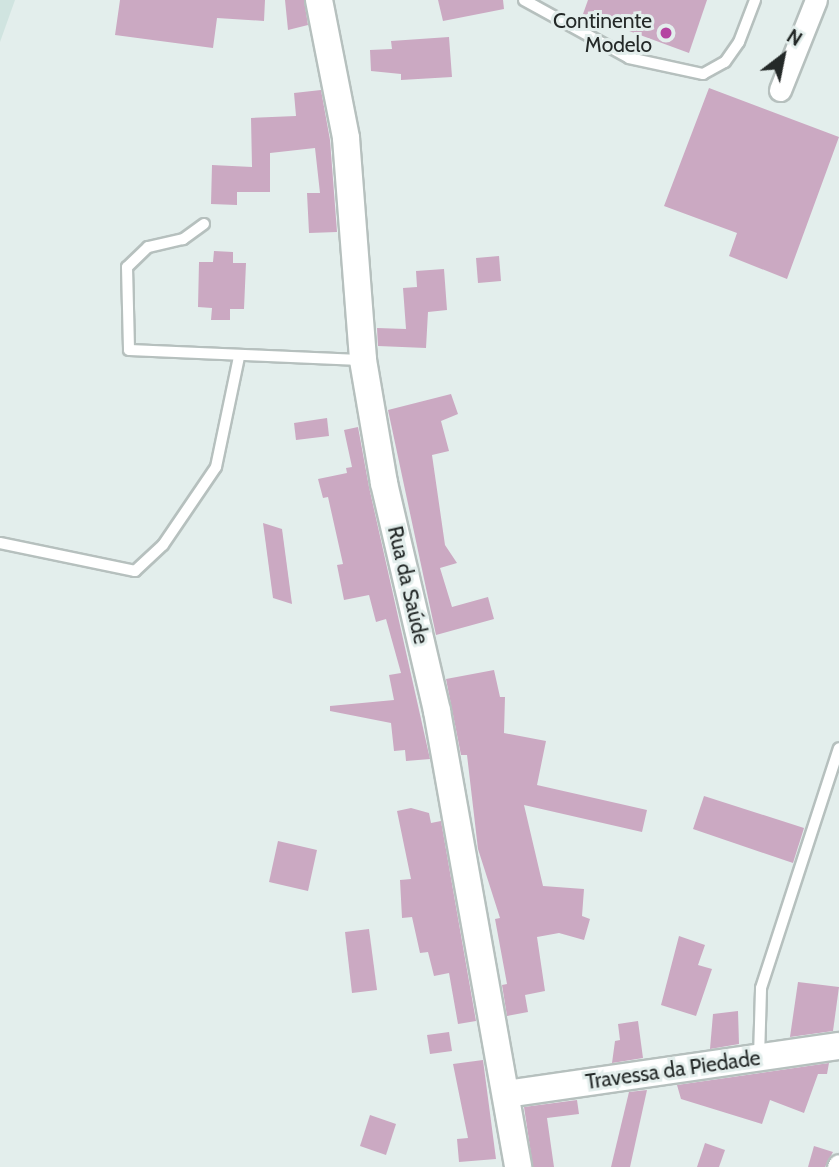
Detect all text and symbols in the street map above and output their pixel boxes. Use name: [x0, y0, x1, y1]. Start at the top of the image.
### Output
place label: Continente Modelo: [553, 8, 652, 58]
north arrow: [748, 21, 818, 91]
text: N: [783, 24, 806, 51]
marker: Continente Modelo: [658, 25, 674, 41]
street label: Rua da Saúde: [382, 523, 434, 647]
street label: Travessa da Piedade: [584, 1045, 762, 1095]

